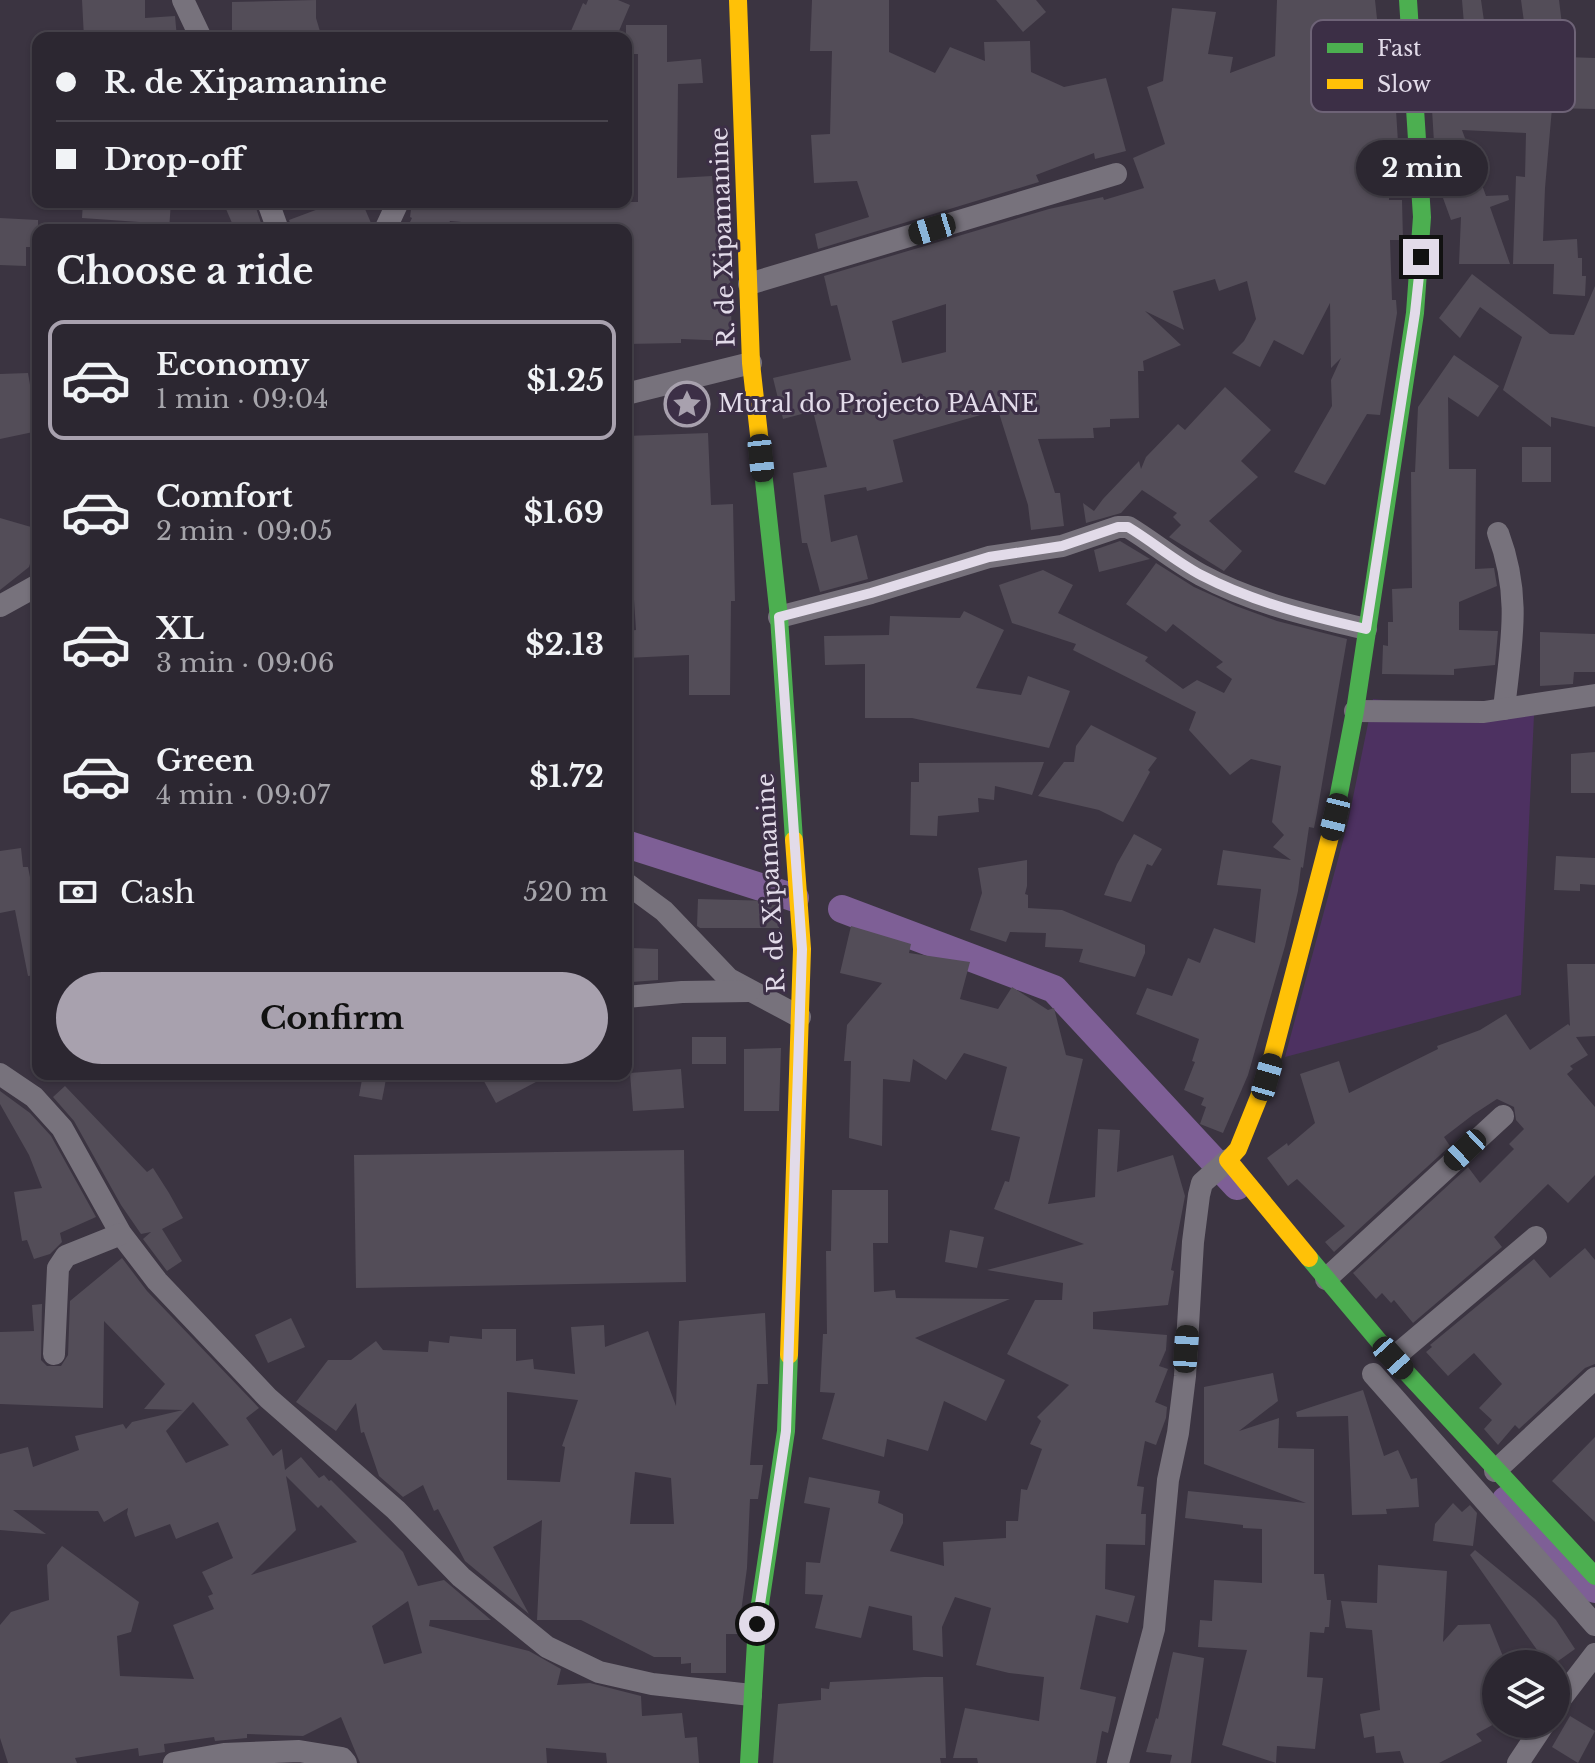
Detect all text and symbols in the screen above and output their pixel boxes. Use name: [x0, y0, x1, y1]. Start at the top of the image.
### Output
legend: [1311, 20, 1575, 112]
text: Fast: [1377, 35, 1422, 62]
text: R. de Xipamanine: [104, 64, 387, 101]
text: Slow: [1377, 71, 1431, 98]
street label: R. de Xipamanine: [704, 127, 741, 347]
text: Drop-off: [104, 141, 244, 178]
callout: 2 min: [1355, 141, 1487, 197]
text: 2 min: [1382, 152, 1462, 184]
car: [906, 211, 958, 247]
route end: [1403, 239, 1439, 275]
text: Choose a ride: [56, 249, 313, 294]
icon: car: [60, 344, 132, 416]
text: Economy: [156, 346, 309, 383]
text: $1.25: [526, 362, 604, 399]
place icon: Mural do Projecto PAANE: [663, 380, 711, 428]
text: 1 min · 09:04: [156, 383, 329, 415]
place label: Mural do Projecto PAANE: [718, 389, 1038, 418]
car: [747, 433, 775, 483]
icon: car: [60, 476, 132, 548]
text: Comfort: [156, 478, 293, 515]
text: $1.69: [524, 494, 604, 531]
text: 2 min · 09:05: [156, 515, 333, 547]
icon: car: [60, 608, 132, 680]
text: XL: [156, 610, 204, 647]
text: $2.13: [525, 626, 604, 663]
text: 3 min · 09:06: [156, 647, 334, 679]
icon: car: [60, 740, 132, 812]
text: Green: [156, 742, 254, 779]
text: $1.72: [529, 758, 604, 795]
street label: R. de Xipamanine: [750, 772, 791, 994]
text: 4 min · 09:07: [156, 779, 330, 811]
car: [1318, 791, 1352, 843]
icon: cash: [56, 870, 100, 914]
text: Cash: [120, 874, 195, 911]
text: 520 m: [523, 876, 608, 908]
button: Confirm: [56, 972, 608, 1064]
car: [1249, 1051, 1285, 1103]
car: [1439, 1125, 1491, 1175]
car: [1172, 1324, 1200, 1374]
car: [1368, 1332, 1418, 1384]
route start: [739, 1606, 775, 1642]
map controls: [1482, 1650, 1570, 1738]
button: layers: [1482, 1650, 1570, 1738]

